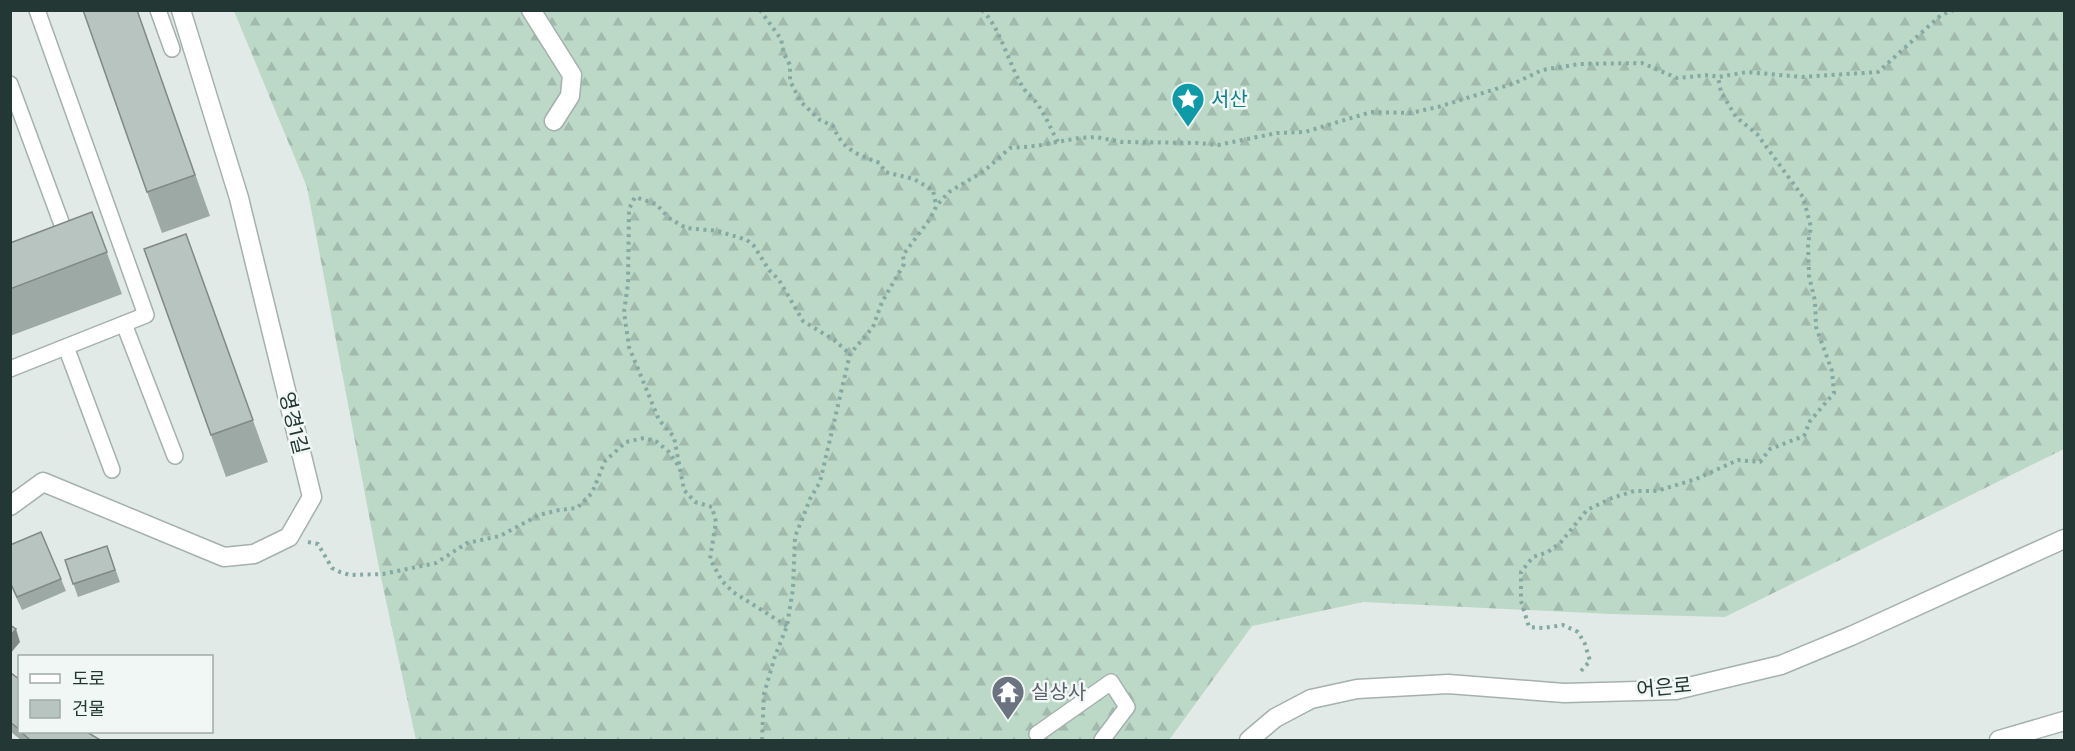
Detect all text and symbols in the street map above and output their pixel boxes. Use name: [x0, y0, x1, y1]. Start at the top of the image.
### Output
place icon: 서산: [1170, 81, 1206, 128]
place label: 서산: [1211, 86, 1248, 110]
street label: 영경1길: [276, 389, 314, 456]
legend: [18, 655, 213, 733]
text: 도로: [72, 667, 105, 689]
street label: 어은로: [1635, 672, 1692, 700]
temple icon: 실상사: [990, 674, 1026, 721]
place label: 실상사: [1031, 679, 1086, 703]
text: 건물: [72, 697, 105, 719]

